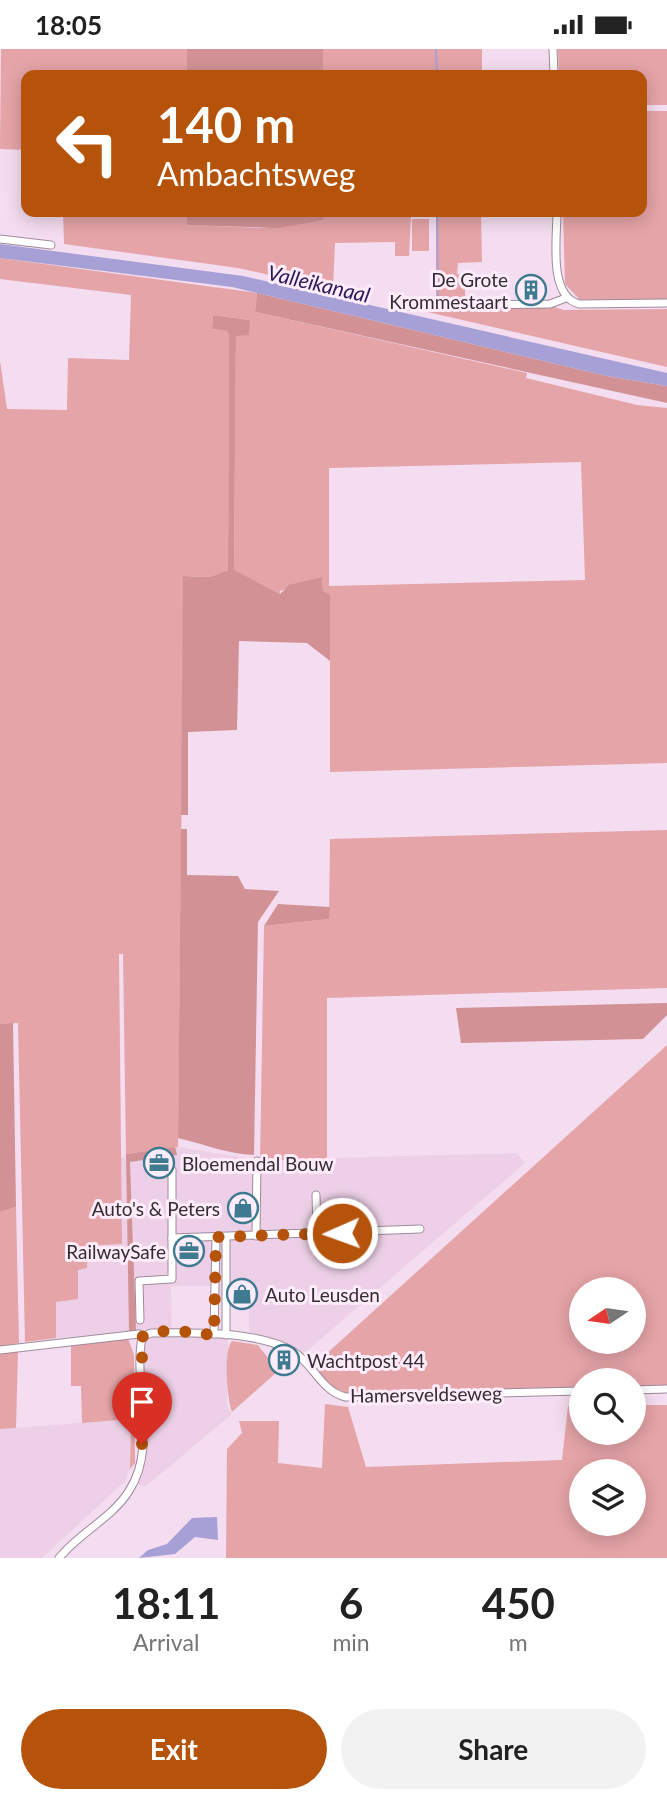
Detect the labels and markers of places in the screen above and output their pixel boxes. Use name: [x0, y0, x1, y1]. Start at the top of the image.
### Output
place label: De Grote Krommestaart: [389, 268, 508, 313]
building icon: De Grote Krommestaart: [514, 273, 548, 307]
office icon: Bloemendal Bouw: [142, 1146, 176, 1180]
place label: Bloemendal Bouw: [182, 1152, 334, 1175]
shop icon: Auto's & Peters: [226, 1191, 260, 1225]
place label: Auto's & Peters: [92, 1197, 220, 1220]
office icon: RailwaySafe: [172, 1234, 206, 1268]
place label: RailwaySafe: [66, 1240, 166, 1263]
shop icon: Auto Leusden: [225, 1277, 259, 1311]
place label: Auto Leusden: [265, 1283, 380, 1306]
building icon: Wachtpost 44: [267, 1343, 301, 1377]
place label: Wachtpost 44: [307, 1349, 425, 1372]
pin: [112, 1372, 172, 1444]

